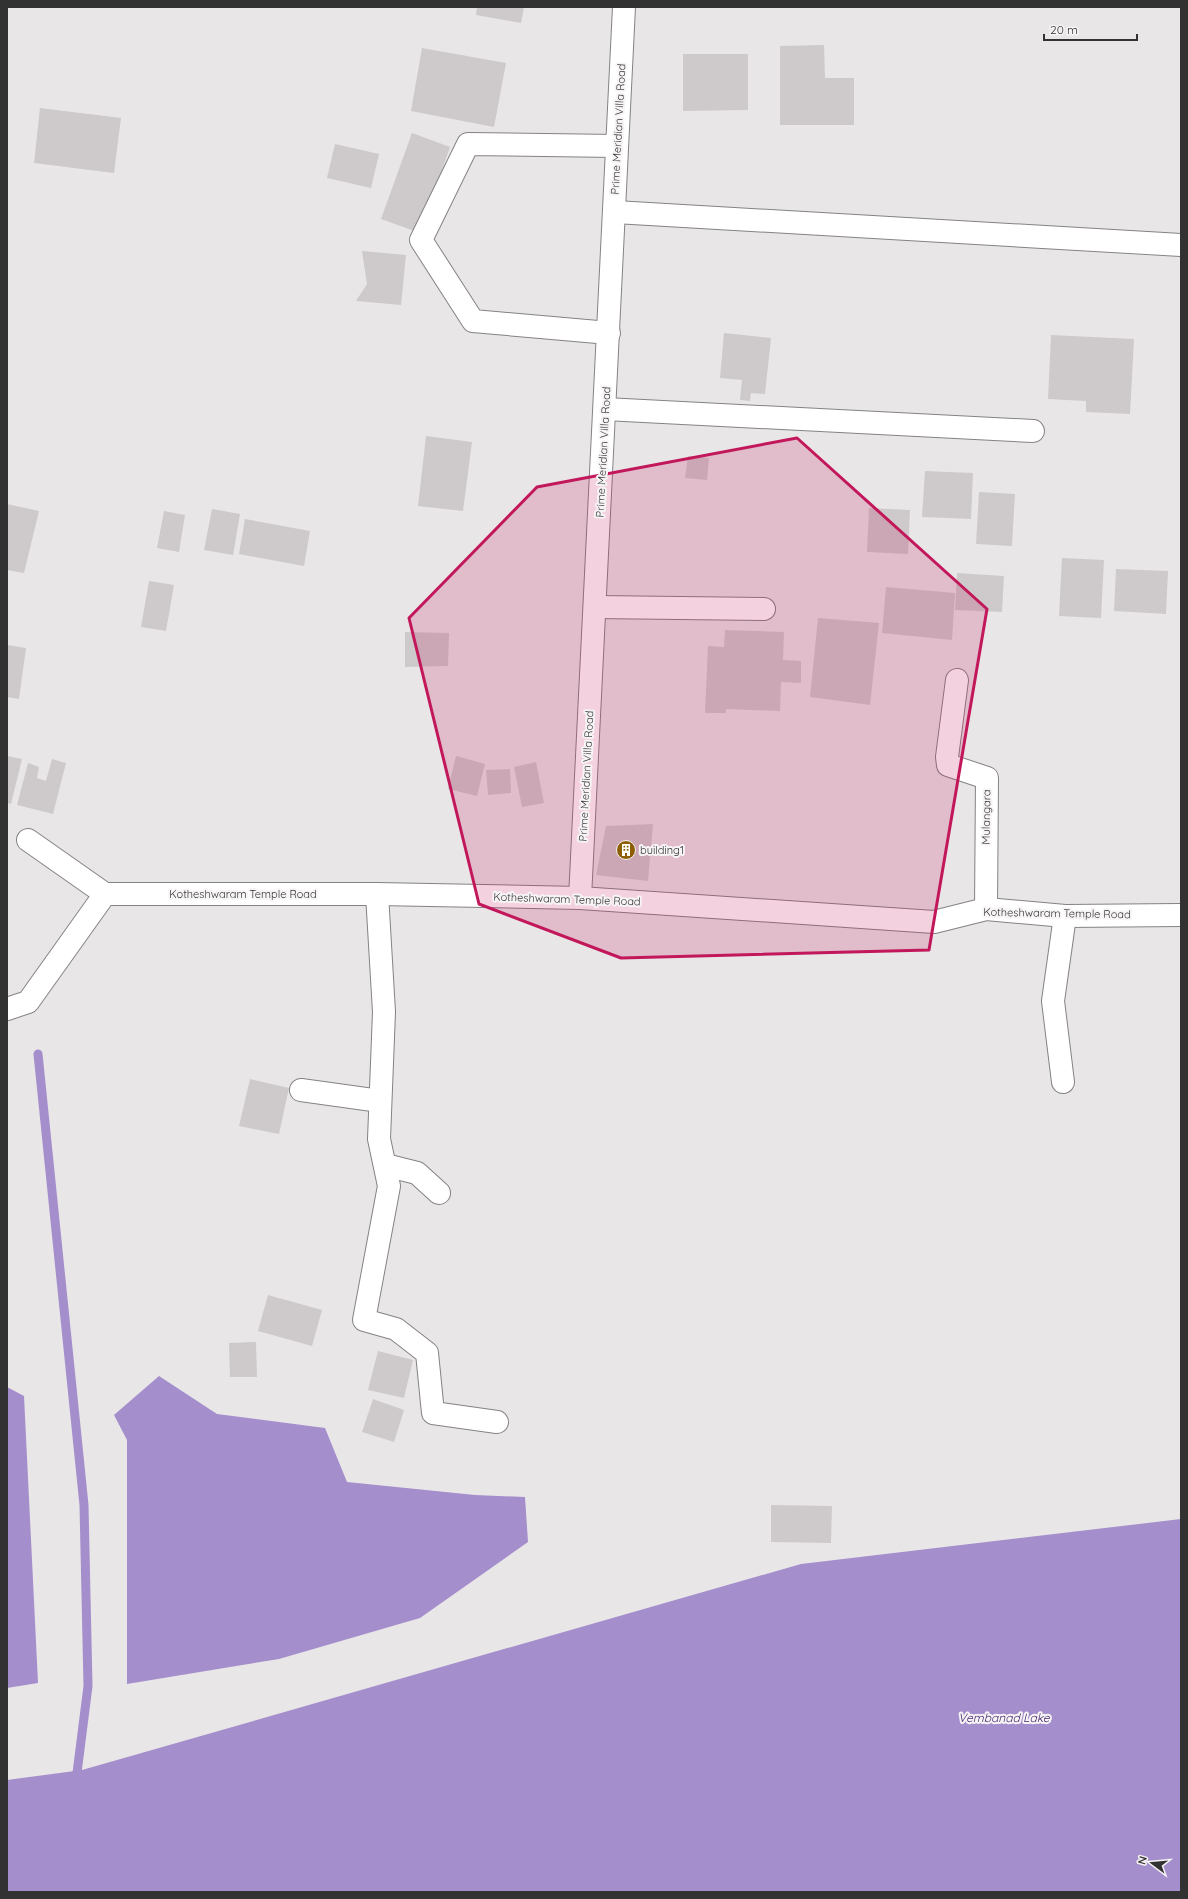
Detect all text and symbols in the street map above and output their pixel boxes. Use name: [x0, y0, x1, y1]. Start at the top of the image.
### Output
scale bar: [1044, 16, 1137, 42]
text: 20 m: [1050, 22, 1078, 37]
street label: Prime Meridian Villa Road: [608, 63, 628, 195]
street label: Prime Meridian Villa Road: [593, 386, 613, 518]
street label: Prime Meridian Villa Road: [576, 710, 596, 842]
street label: Mulangara: [979, 789, 993, 845]
building icon: building1: [615, 839, 637, 861]
place label: building1: [640, 843, 684, 857]
street label: Kotheshwaram Temple Road: [169, 887, 317, 901]
street label: Kotheshwaram Temple Road: [493, 889, 641, 909]
street label: Kotheshwaram Temple Road: [983, 905, 1131, 921]
water label: Vembanad Lake: [958, 1710, 1051, 1725]
north arrow: [1132, 1843, 1172, 1883]
text: N: [1135, 1854, 1150, 1866]

